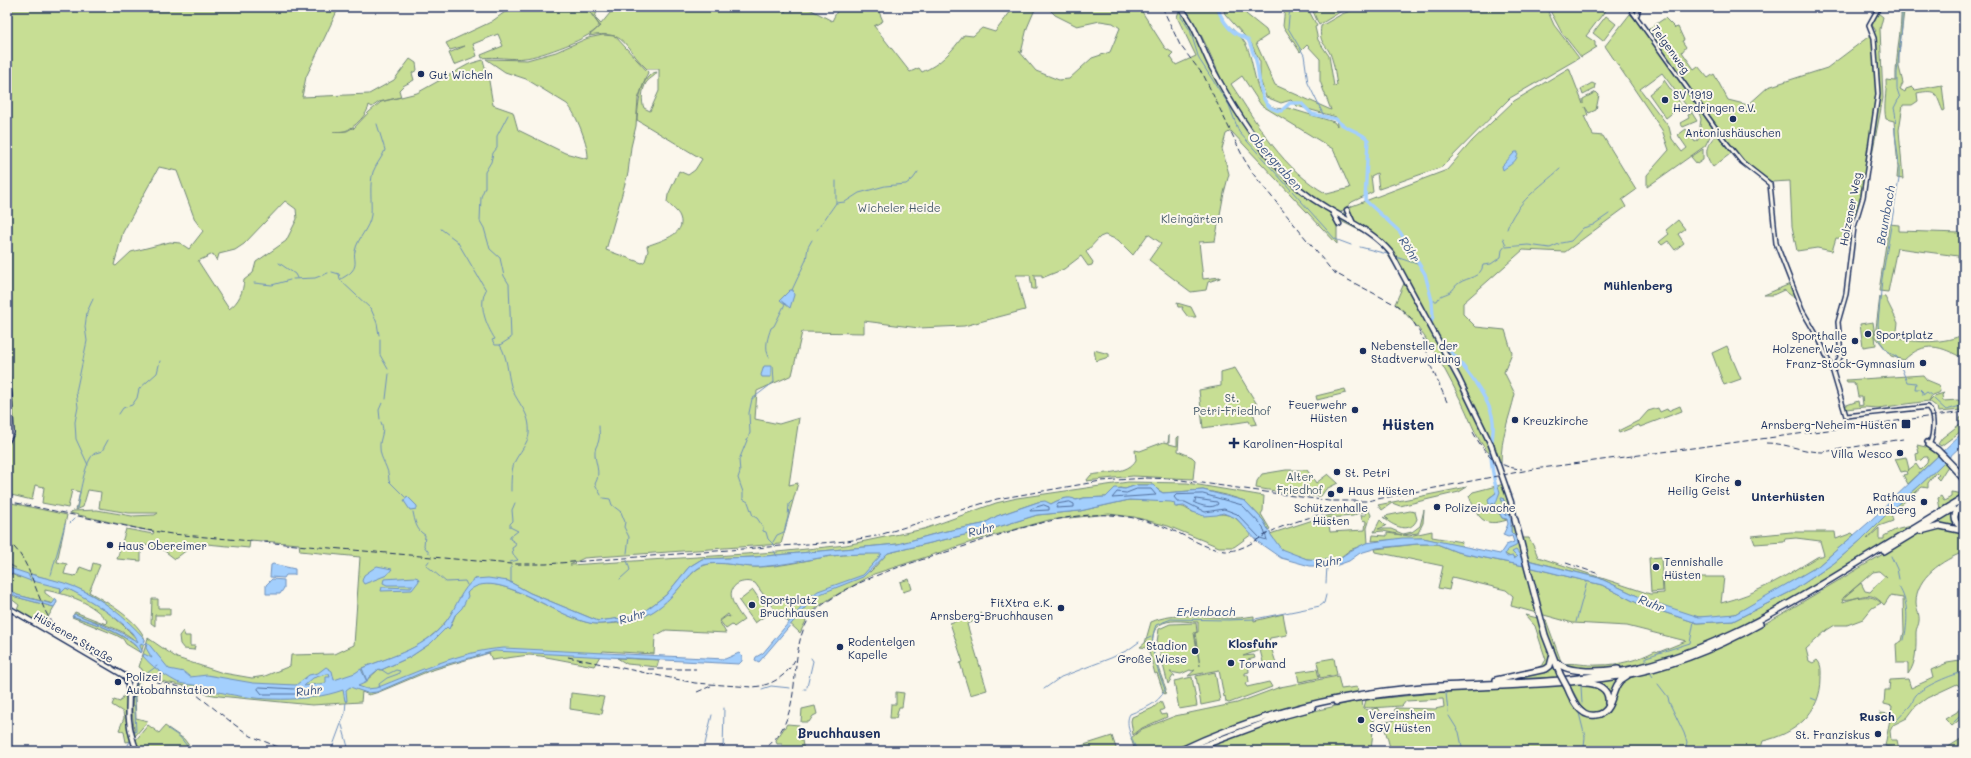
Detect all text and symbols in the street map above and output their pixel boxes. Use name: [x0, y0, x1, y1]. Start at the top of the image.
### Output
street label: Telgenweg: [1648, 22, 1694, 76]
place label: Gut Wicheln: [429, 67, 493, 82]
marker: Gut Wicheln: [416, 69, 426, 79]
place label: SV 1919 Herdringen e.V.: [1673, 87, 1756, 115]
marker: SV 1919 Herdringen e.V.: [1660, 95, 1670, 105]
marker: Antoniushäuschen: [1728, 114, 1738, 124]
place label: Antoniushäuschen: [1685, 125, 1781, 140]
water label: Obergraben: [1246, 129, 1307, 194]
street label: Holzener Weg: [1835, 171, 1865, 247]
water label: Baumbach: [1872, 184, 1898, 246]
park label: Wicheler Heide: [858, 200, 941, 215]
park label: Kleingärten: [1161, 211, 1223, 226]
water label: Röhr: [1396, 233, 1424, 265]
district label: Mühlenberg: [1603, 277, 1673, 293]
place label: Sportplatz: [1876, 327, 1933, 342]
place label: Sporthalle Holzener Weg: [1772, 328, 1847, 356]
marker: Sportplatz: [1863, 329, 1873, 339]
marker: Sporthalle Holzener Weg: [1850, 336, 1860, 346]
place label: Nebenstelle der Stadtverwaltung: [1371, 338, 1460, 366]
marker: Nebenstelle der Stadtverwaltung: [1358, 346, 1368, 356]
place label: Franz-Stock-Gymnasium: [1786, 356, 1915, 371]
marker: Franz-Stock-Gymnasium: [1918, 358, 1928, 368]
park label: St. Petri-Friedhof: [1193, 390, 1272, 418]
place label: Feuerwehr Hüsten: [1289, 397, 1347, 425]
marker: Feuerwehr Hüsten: [1350, 405, 1360, 415]
place label: Kreuzkirche: [1523, 413, 1589, 428]
district label: Hüsten: [1382, 414, 1434, 434]
marker: Kreuzkirche: [1510, 415, 1520, 425]
place label: Arnsberg-Neheim-Hüsten: [1760, 417, 1897, 432]
marker: Arnsberg-Neheim-Hüsten: [1900, 418, 1912, 430]
place label: Karolinen-Hospital: [1243, 436, 1343, 451]
marker: Karolinen-Hospital: [1228, 437, 1240, 449]
place label: Villa Wesco: [1831, 446, 1892, 461]
marker: Villa Wesco: [1895, 448, 1905, 458]
place label: St. Petri: [1345, 465, 1390, 480]
marker: St. Petri: [1332, 467, 1342, 477]
park label: Alter Friedhof: [1277, 469, 1324, 497]
place label: Kirche Heilig Geist: [1667, 470, 1730, 498]
marker: Kirche Heilig Geist: [1733, 478, 1743, 488]
place label: Haus Hüsten: [1348, 483, 1415, 498]
marker: Haus Hüsten: [1335, 485, 1345, 495]
district label: Unterhüsten: [1751, 488, 1825, 504]
marker: Schützenhalle Hüsten: [1326, 489, 1336, 499]
place label: Rathaus Arnsberg: [1866, 489, 1916, 517]
marker: Rathaus Arnsberg: [1919, 497, 1929, 507]
place label: Schützenhalle Hüsten: [1294, 500, 1368, 528]
place label: Polizeiwache: [1445, 500, 1516, 515]
marker: Polizeiwache: [1432, 502, 1442, 512]
water label: Ruhr: [966, 518, 996, 540]
place label: Haus Obereimer: [118, 538, 207, 553]
marker: Haus Obereimer: [105, 540, 115, 550]
water label: Ruhr: [1313, 551, 1343, 571]
place label: Tennishalle Hüsten: [1664, 554, 1723, 582]
marker: Tennishalle Hüsten: [1651, 562, 1661, 572]
water label: Ruhr: [1636, 591, 1668, 615]
place label: Sportplatz Bruchhausen: [760, 592, 828, 620]
place label: FitXtra e.K. Arnsberg-Bruchhausen: [930, 595, 1053, 623]
marker: Sportplatz Bruchhausen: [747, 600, 757, 610]
marker: FitXtra e.K. Arnsberg-Bruchhausen: [1056, 603, 1066, 613]
water label: Erlenbach: [1177, 603, 1236, 619]
water label: Ruhr: [617, 605, 647, 627]
street label: Hüstener Straße: [31, 608, 117, 666]
place label: Rodentelgen Kapelle: [848, 634, 915, 662]
district label: Klosfuhr: [1228, 635, 1278, 651]
place label: Stadion Große Wiese: [1118, 638, 1187, 666]
marker: Rodentelgen Kapelle: [835, 642, 845, 652]
marker: Stadion Große Wiese: [1190, 646, 1200, 656]
place label: Torwand: [1239, 656, 1286, 671]
marker: Torwand: [1226, 658, 1236, 668]
place label: Polizei Autobahnstation: [126, 669, 215, 697]
marker: Polizei Autobahnstation: [113, 677, 123, 687]
water label: Ruhr: [295, 680, 323, 700]
place label: Vereinsheim SGV Hüsten: [1369, 707, 1435, 735]
district label: Rusch: [1859, 708, 1895, 724]
marker: Vereinsheim SGV Hüsten: [1356, 715, 1366, 725]
district label: Bruchhausen: [797, 724, 881, 741]
place label: St. Franziskus: [1796, 727, 1870, 742]
marker: St. Franziskus: [1873, 729, 1883, 739]

